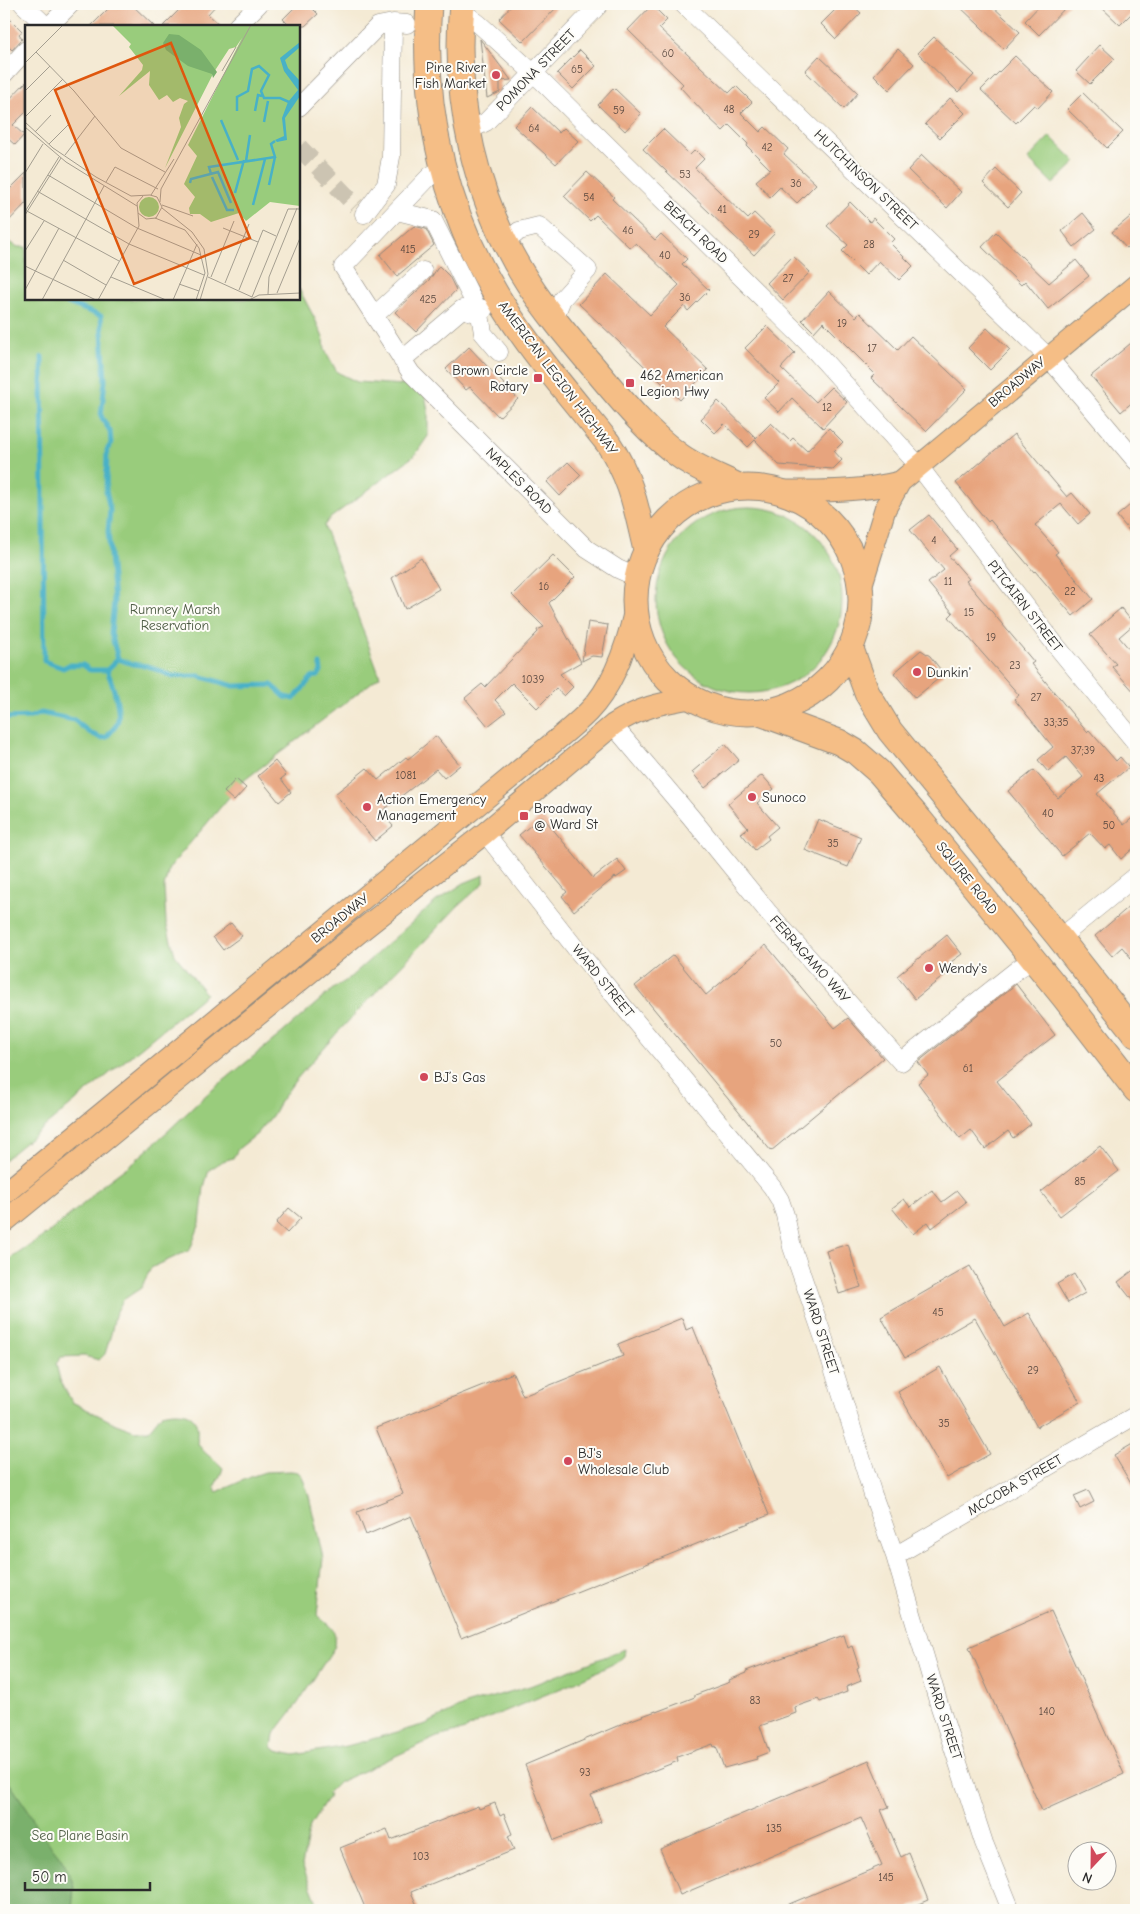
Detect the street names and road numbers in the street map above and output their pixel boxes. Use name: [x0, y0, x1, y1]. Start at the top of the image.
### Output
street label: POMONA STREET: [493, 25, 580, 114]
street label: HUTCHINSON STREET: [810, 126, 922, 234]
street label: BEACH ROAD: [660, 197, 732, 267]
street label: AMERICAN LEGION HIGHWAY: [495, 298, 622, 459]
street label: BROADWAY: [985, 353, 1050, 411]
street label: NAPLES ROAD: [482, 444, 556, 518]
street label: PITCAIRN STREET: [984, 557, 1067, 656]
street label: SQUIRE ROAD: [933, 838, 1002, 918]
street label: BROADWAY: [308, 889, 373, 947]
street label: FERRAGAMO WAY: [766, 912, 854, 1007]
street label: WARD STREET: [568, 941, 638, 1021]
street label: WARD STREET: [799, 1287, 843, 1378]
street label: MCCOBA STREET: [964, 1451, 1066, 1519]
street label: WARD STREET: [922, 1672, 966, 1763]

